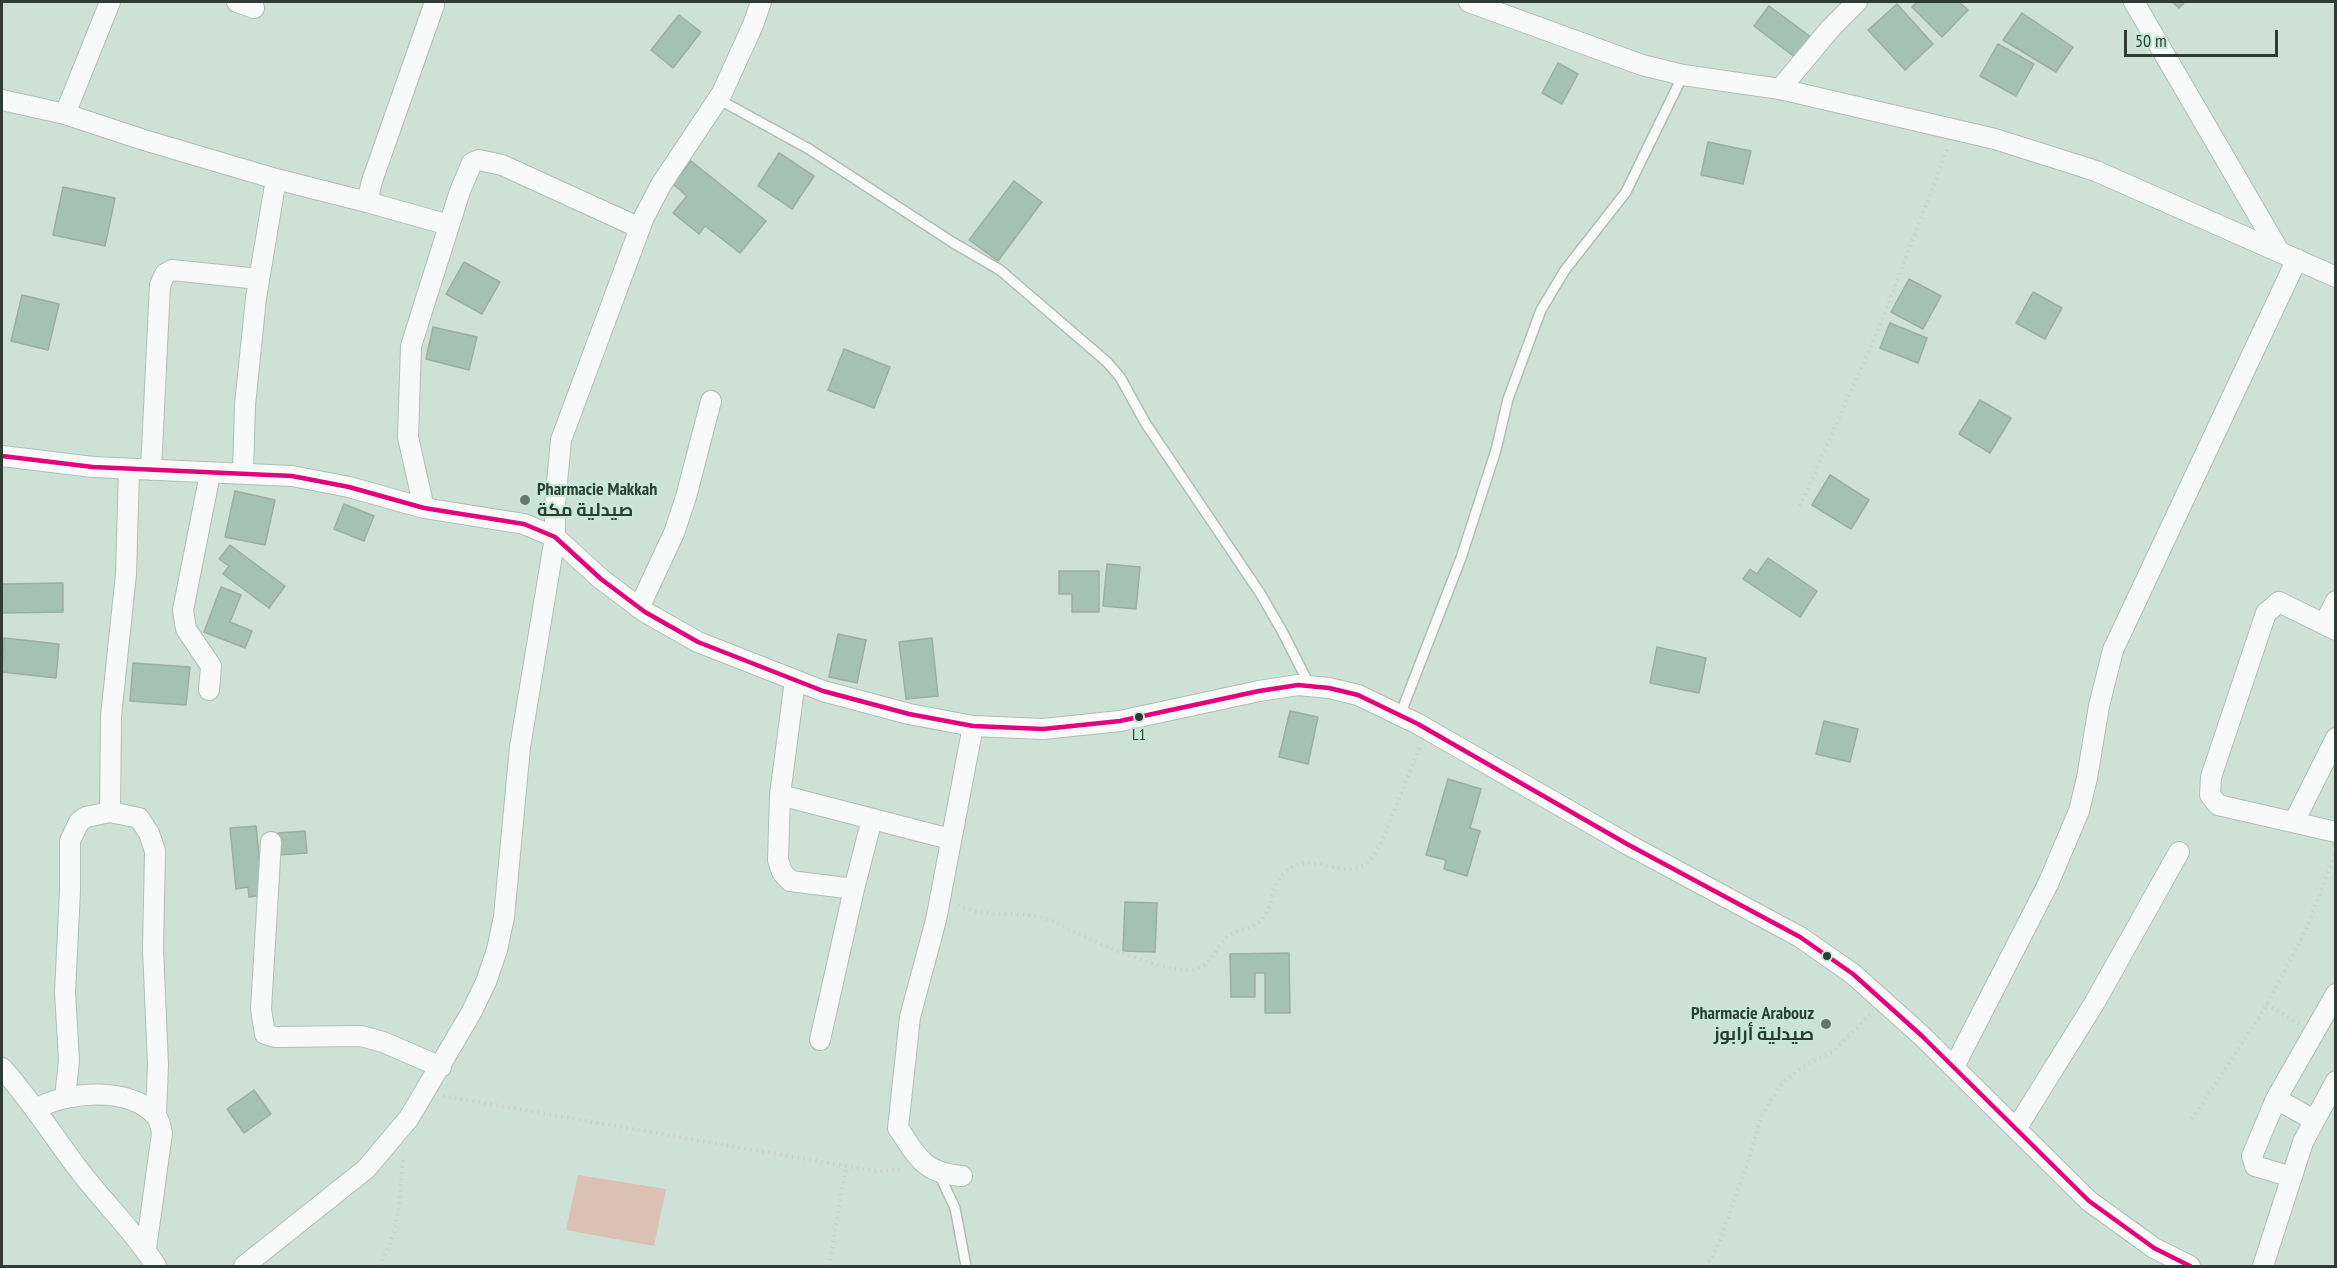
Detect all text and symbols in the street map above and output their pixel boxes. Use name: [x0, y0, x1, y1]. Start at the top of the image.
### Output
scale bar: [2127, 18, 2282, 56]
text: 50 m: [2135, 29, 2167, 52]
place label: Pharmacie Makkah صيدلية مكة: [537, 479, 657, 522]
marker: Pharmacie Makkah صيدلية مكة: [518, 493, 532, 507]
marker: L1: [1133, 711, 1145, 723]
place label: L1: [1132, 725, 1146, 745]
unlabelled marker: [1821, 950, 1833, 962]
place label: Pharmacie Arabouz صيدلية أرابوز: [1691, 1003, 1814, 1046]
marker: Pharmacie Arabouz صيدلية أرابوز: [1819, 1017, 1833, 1031]

